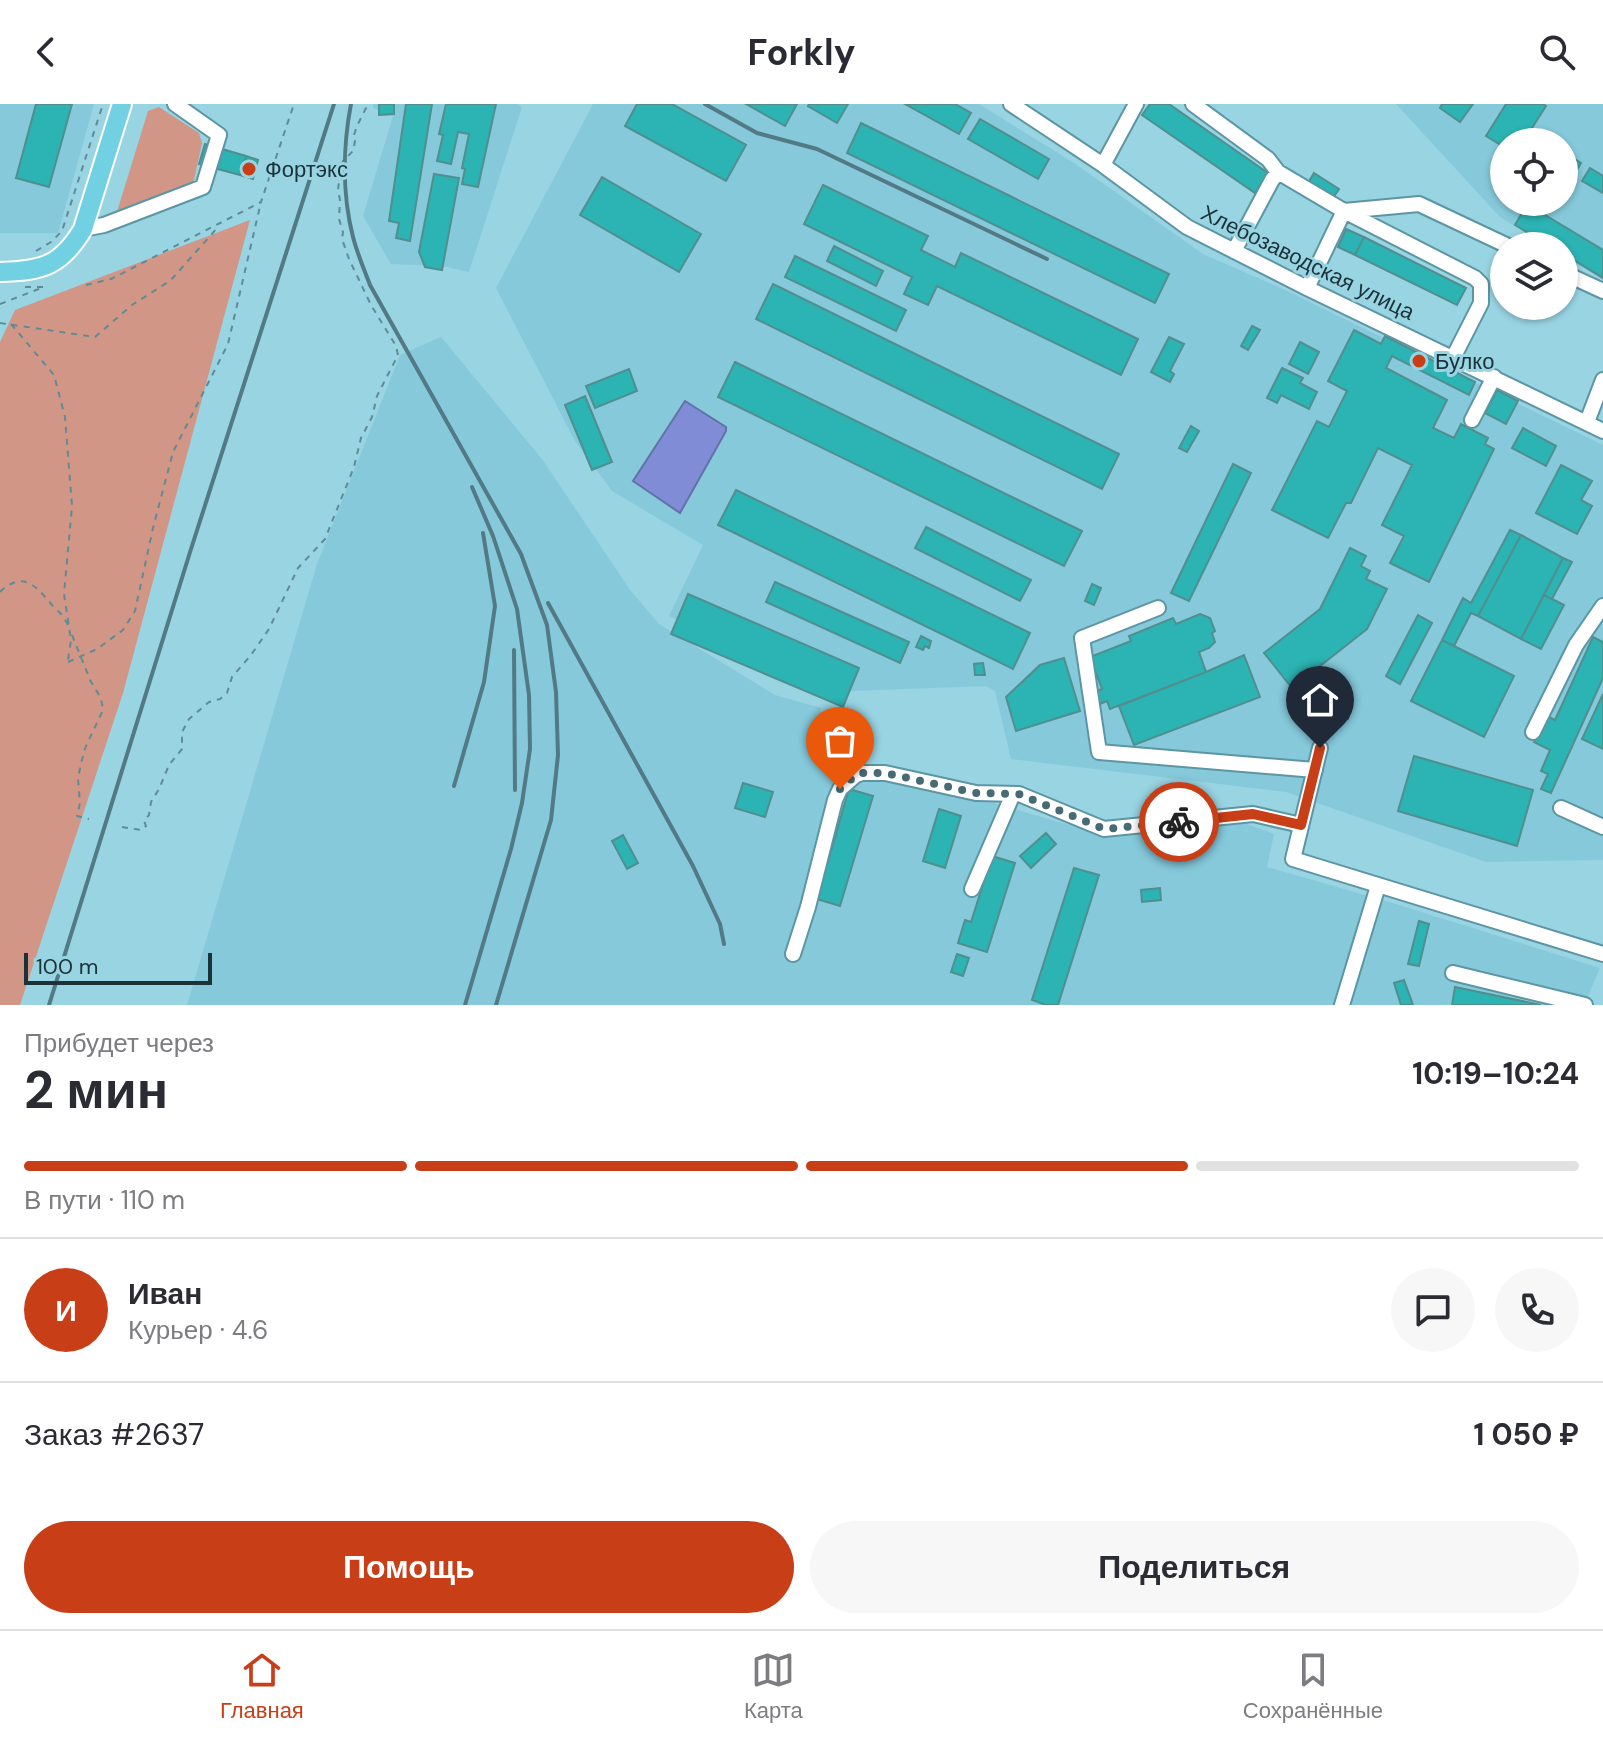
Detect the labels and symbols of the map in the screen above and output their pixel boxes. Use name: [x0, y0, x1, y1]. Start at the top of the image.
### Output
place label: Фортэкс: [265, 155, 348, 184]
marker: Фортэкс: [240, 160, 258, 178]
street label: Хлебозаводская улица: [1196, 198, 1420, 327]
place label: Булко: [1435, 347, 1494, 376]
marker: Булко: [1410, 352, 1428, 370]
pin: [1286, 666, 1354, 748]
pin: [806, 707, 874, 789]
courier: [1139, 782, 1219, 862]
scale bar: [24, 949, 212, 985]

